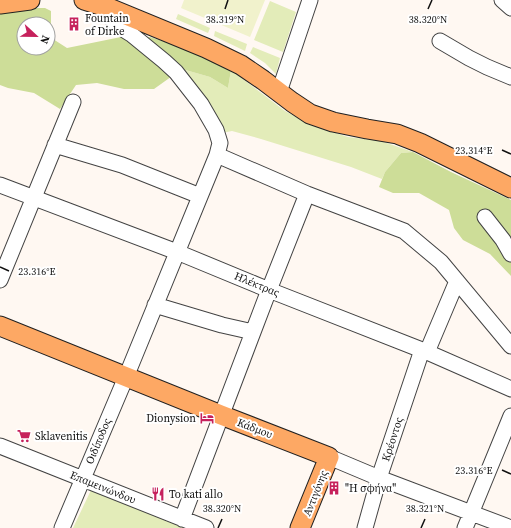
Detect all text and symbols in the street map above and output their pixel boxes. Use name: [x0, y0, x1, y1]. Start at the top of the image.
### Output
place label: Fountain of Dirke: [85, 11, 129, 39]
text: 38.319°N: [206, 13, 244, 26]
text: 38.320°N: [409, 13, 447, 26]
north arrow: [16, 16, 56, 56]
building icon: Fountain of Dirke: [66, 16, 82, 32]
text: N: [36, 33, 53, 46]
text: 23.314°E: [455, 144, 493, 157]
text: 23.316°E: [18, 265, 56, 278]
street label: Ηλέκτρας: [232, 269, 282, 300]
hotel icon: Dionysion: [199, 410, 215, 426]
place label: Dionysion: [146, 411, 196, 426]
street label: Κάδμου: [235, 415, 275, 442]
street label: Κρέοντος: [378, 415, 407, 463]
street label: Οιδίποδος: [82, 416, 115, 467]
supermarket icon: Sklavenitis: [16, 428, 32, 444]
place label: Sklavenitis: [35, 429, 88, 444]
text: 23.316°E: [455, 464, 493, 477]
street label: Επαμεινώνδου: [68, 467, 138, 508]
street label: Αντιγόνης: [299, 468, 331, 518]
building icon: "Η σφήνα": [326, 480, 342, 496]
place label: "Η σφήνα": [345, 481, 396, 496]
restaurant icon: To kati allo: [150, 486, 166, 502]
place label: To kati allo: [169, 487, 223, 502]
text: 38.320°N: [203, 502, 241, 515]
text: 38.321°N: [406, 502, 444, 515]

